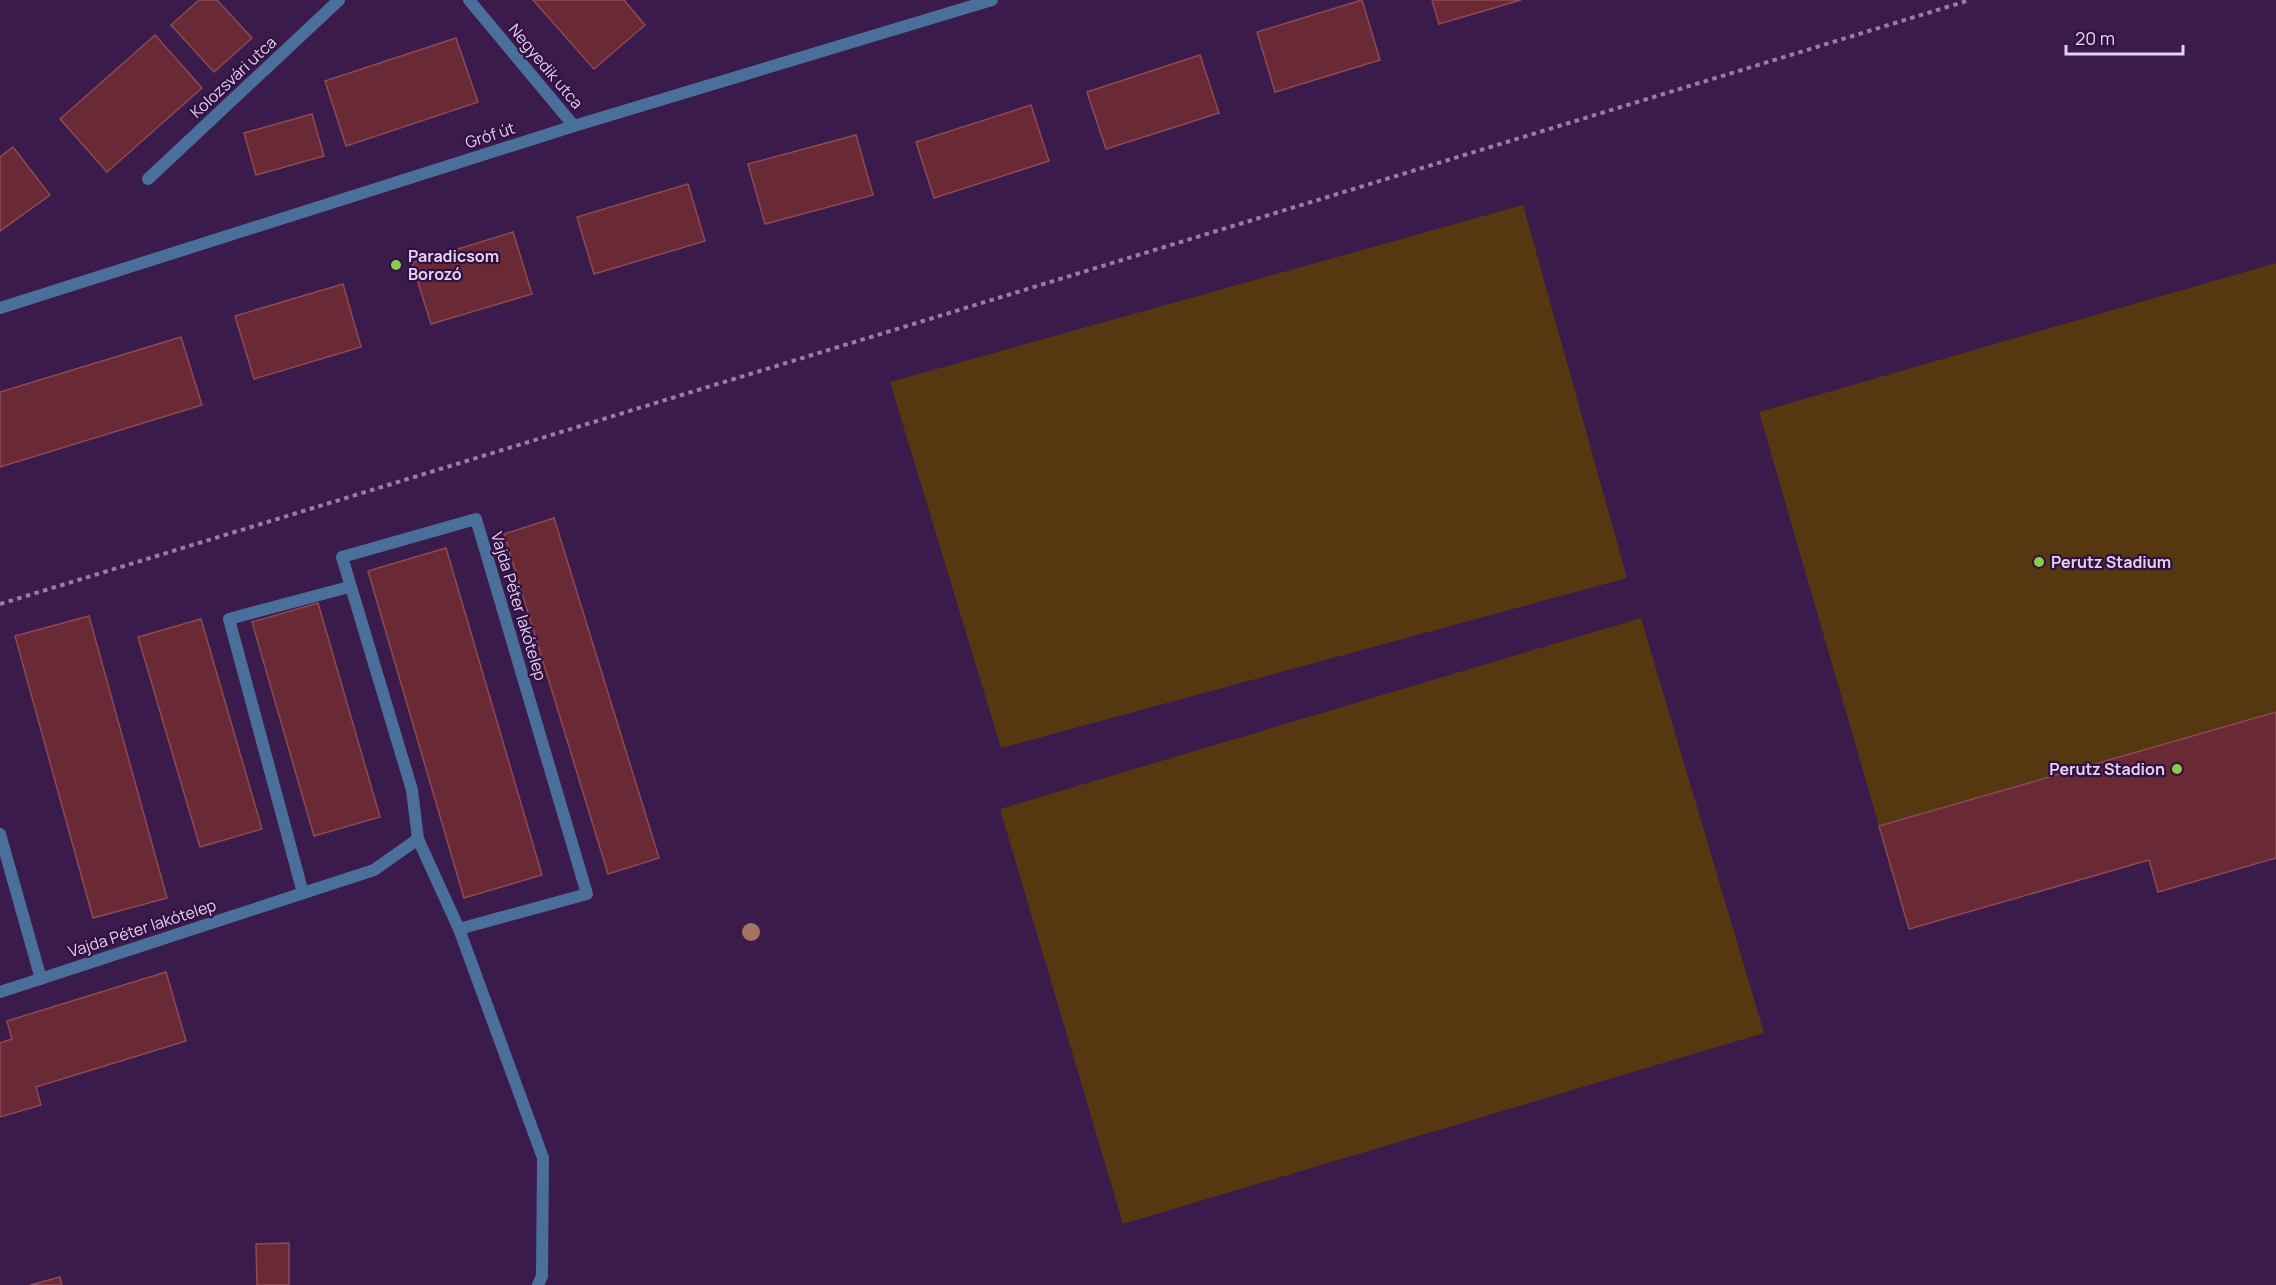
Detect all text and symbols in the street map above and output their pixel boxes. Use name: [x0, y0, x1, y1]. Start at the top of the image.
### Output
scale bar: [2066, 18, 2183, 56]
street label: Negyedik utca: [504, 19, 588, 113]
text: 20 m: [2075, 26, 2115, 50]
street label: Kolozsvári utca: [185, 31, 281, 123]
street label: Gróf út: [462, 117, 518, 153]
place label: Paradicsom Borozó: [408, 245, 499, 285]
marker: Paradicsom Borozó: [389, 258, 403, 272]
street label: Vajda Péter lakótelep: [486, 529, 552, 683]
place label: Perutz Stadium: [2051, 551, 2171, 573]
marker: Perutz Stadium: [2032, 555, 2046, 569]
place label: Perutz Stadion: [2049, 758, 2165, 780]
marker: Perutz Stadion: [2170, 762, 2184, 776]
street label: Vajda Péter lakótelep: [65, 894, 219, 962]

